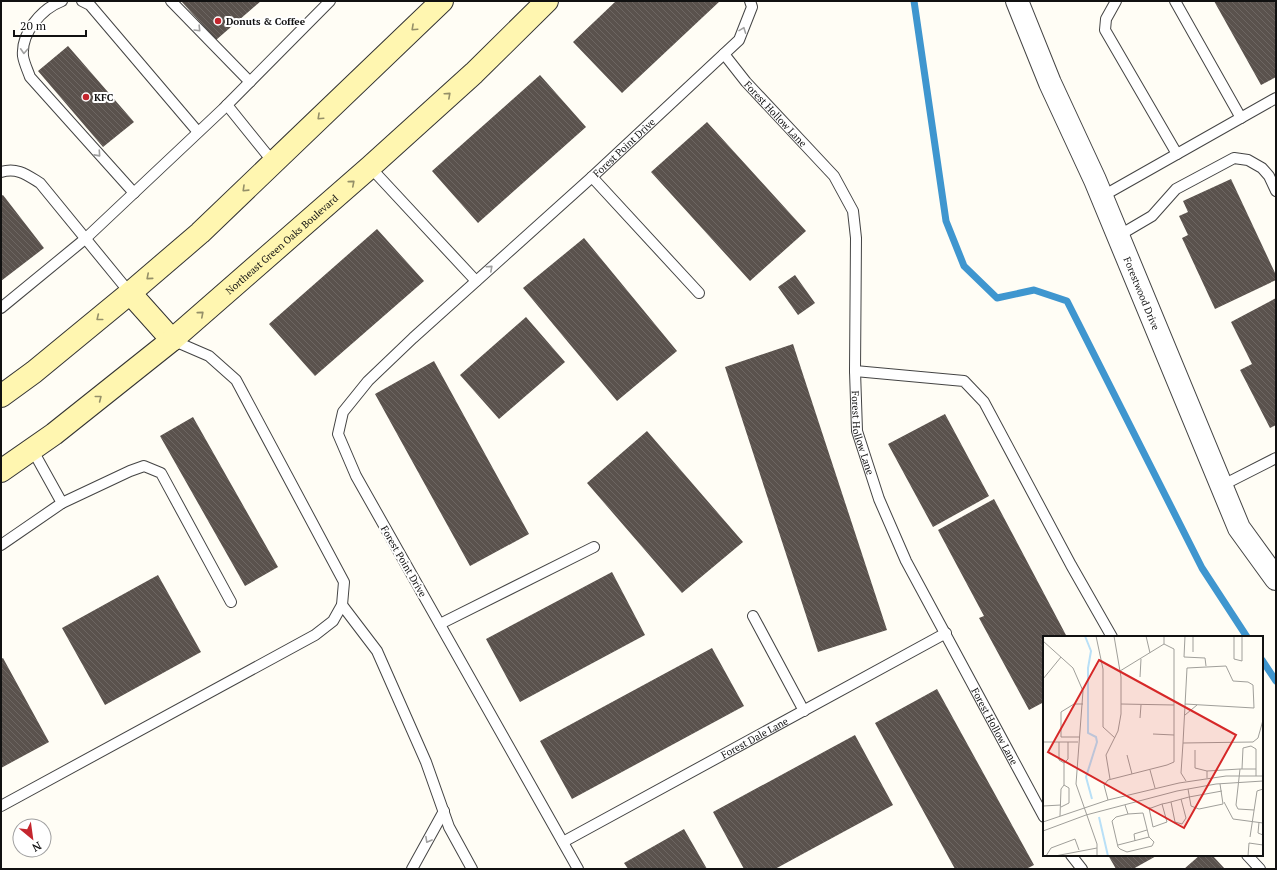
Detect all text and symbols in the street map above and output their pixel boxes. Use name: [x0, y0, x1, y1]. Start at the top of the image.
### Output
scale bar: [14, 12, 86, 38]
place label: Donuts & Coffee: [226, 15, 306, 28]
marker: Donuts & Coffee: [213, 16, 223, 26]
text: 20 m: [20, 18, 47, 33]
one-way arrow: [411, 23, 419, 31]
one-way arrow: [194, 24, 201, 32]
one-way arrow: [738, 27, 746, 34]
one-way arrow: [20, 48, 28, 54]
street label: Forest Hollow Lane: [741, 78, 809, 150]
place label: KFC: [94, 91, 113, 104]
marker: KFC: [81, 92, 91, 102]
one-way arrow: [444, 93, 451, 100]
one-way arrow: [317, 112, 325, 120]
street label: Forest Point Drive: [590, 115, 658, 180]
one-way arrow: [94, 149, 101, 156]
one-way arrow: [347, 180, 355, 187]
one-way arrow: [242, 184, 250, 192]
street label: Northeast Green Oaks Boulevard: [223, 192, 341, 297]
street label: Forestwood Drive: [1121, 255, 1162, 332]
one-way arrow: [485, 265, 493, 273]
one-way arrow: [146, 272, 153, 279]
one-way arrow: [197, 312, 204, 319]
one-way arrow: [97, 313, 104, 320]
street label: Forest Hollow Lane: [849, 390, 877, 476]
one-way arrow: [94, 396, 101, 403]
street label: Forest Point Drive: [378, 523, 429, 599]
inset map: [1043, 636, 1263, 856]
street label: Forest Hollow Lane: [968, 685, 1021, 767]
street label: Forest Dale Lane: [719, 714, 790, 762]
north arrow: [12, 818, 52, 858]
one-way arrow: [425, 836, 432, 843]
text: N: [29, 839, 44, 855]

